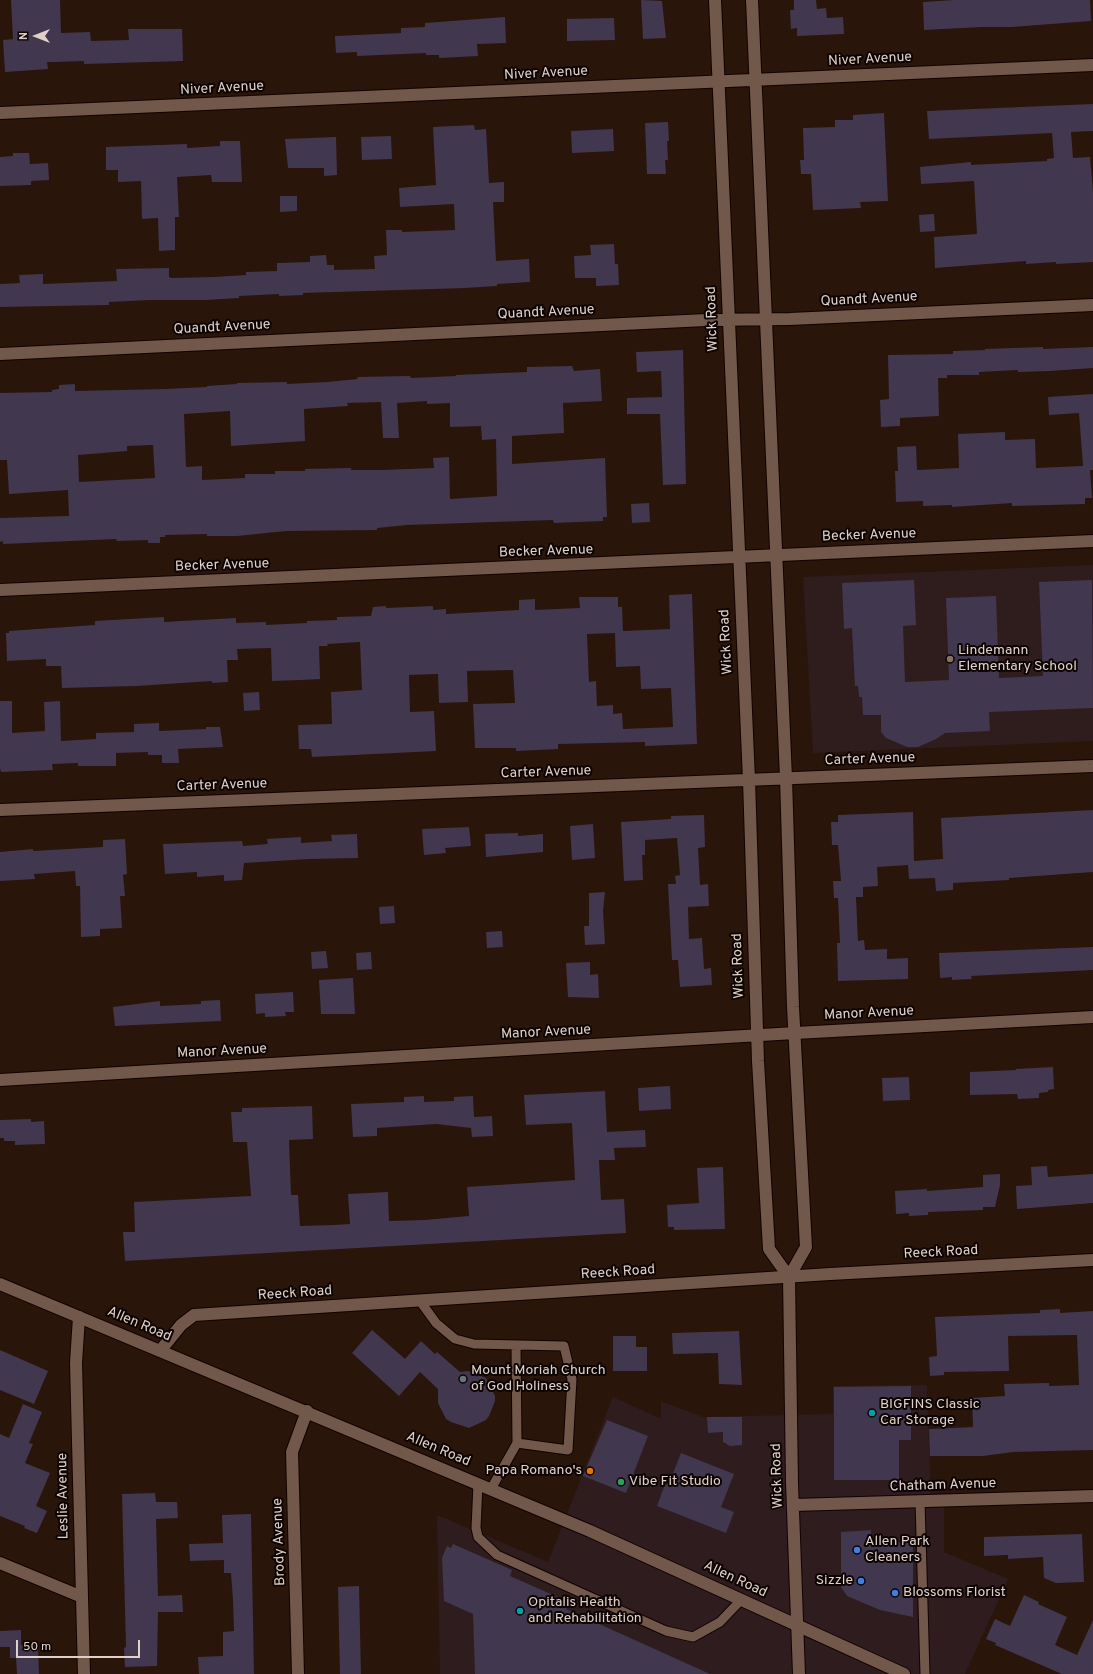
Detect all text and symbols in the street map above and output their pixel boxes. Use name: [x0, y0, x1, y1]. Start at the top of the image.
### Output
north arrow: [16, 16, 56, 56]
text: N: [17, 32, 31, 40]
street label: Niver Avenue: [828, 49, 912, 71]
street label: Niver Avenue: [504, 63, 588, 85]
street label: Niver Avenue: [180, 78, 264, 100]
street label: Wick Road: [703, 286, 723, 352]
street label: Quandt Avenue: [820, 289, 918, 311]
street label: Quandt Avenue: [497, 302, 595, 324]
street label: Quandt Avenue: [173, 317, 271, 339]
street label: Becker Avenue: [822, 526, 916, 546]
street label: Becker Avenue: [499, 542, 593, 562]
street label: Becker Avenue: [175, 556, 269, 576]
street label: Wick Road: [717, 609, 737, 675]
place label: Lindemann Elementary School: [958, 643, 1077, 676]
marker: Lindemann Elementary School: [945, 654, 955, 664]
street label: Carter Avenue: [824, 750, 916, 770]
street label: Carter Avenue: [500, 763, 592, 783]
street label: Carter Avenue: [176, 776, 268, 796]
street label: Wick Road: [729, 933, 749, 999]
street label: Manor Avenue: [824, 1003, 914, 1025]
street label: Manor Avenue: [501, 1022, 591, 1044]
street label: Manor Avenue: [177, 1041, 267, 1063]
street label: Reeck Road: [903, 1243, 979, 1263]
street label: Reeck Road: [580, 1262, 656, 1284]
street label: Reeck Road: [257, 1283, 333, 1305]
street label: Allen Road: [104, 1304, 174, 1346]
place label: Mount Moriah Church of God Holiness: [471, 1363, 606, 1396]
marker: Mount Moriah Church of God Holiness: [458, 1374, 468, 1384]
place label: BIGFINS Classic Car Storage: [880, 1397, 980, 1430]
marker: BIGFINS Classic Car Storage: [867, 1408, 877, 1418]
street label: Allen Road: [403, 1429, 473, 1471]
street label: Wick Road: [768, 1443, 788, 1509]
street label: Leslie Avenue: [55, 1453, 73, 1539]
place label: Papa Romano's: [486, 1463, 582, 1479]
marker: Papa Romano's: [585, 1466, 595, 1476]
place label: Vibe Fit Studio: [629, 1474, 721, 1490]
street label: Chatham Avenue: [889, 1476, 997, 1496]
marker: Vibe Fit Studio: [616, 1477, 626, 1487]
street label: Brody Avenue: [270, 1498, 290, 1586]
place label: Allen Park Cleaners: [865, 1534, 930, 1566]
marker: Allen Park Cleaners: [852, 1545, 862, 1555]
street label: Allen Road: [701, 1558, 769, 1602]
place label: Sizzle: [816, 1573, 853, 1589]
marker: Sizzle: [856, 1576, 866, 1586]
place label: Blossoms Florist: [903, 1585, 1006, 1601]
marker: Blossoms Florist: [890, 1588, 900, 1598]
place label: Opitalis Health and Rehabilitation: [528, 1595, 642, 1628]
marker: Opitalis Health and Rehabilitation: [515, 1606, 525, 1616]
scale bar: [18, 1632, 142, 1658]
text: 50 m: [23, 1639, 51, 1655]

